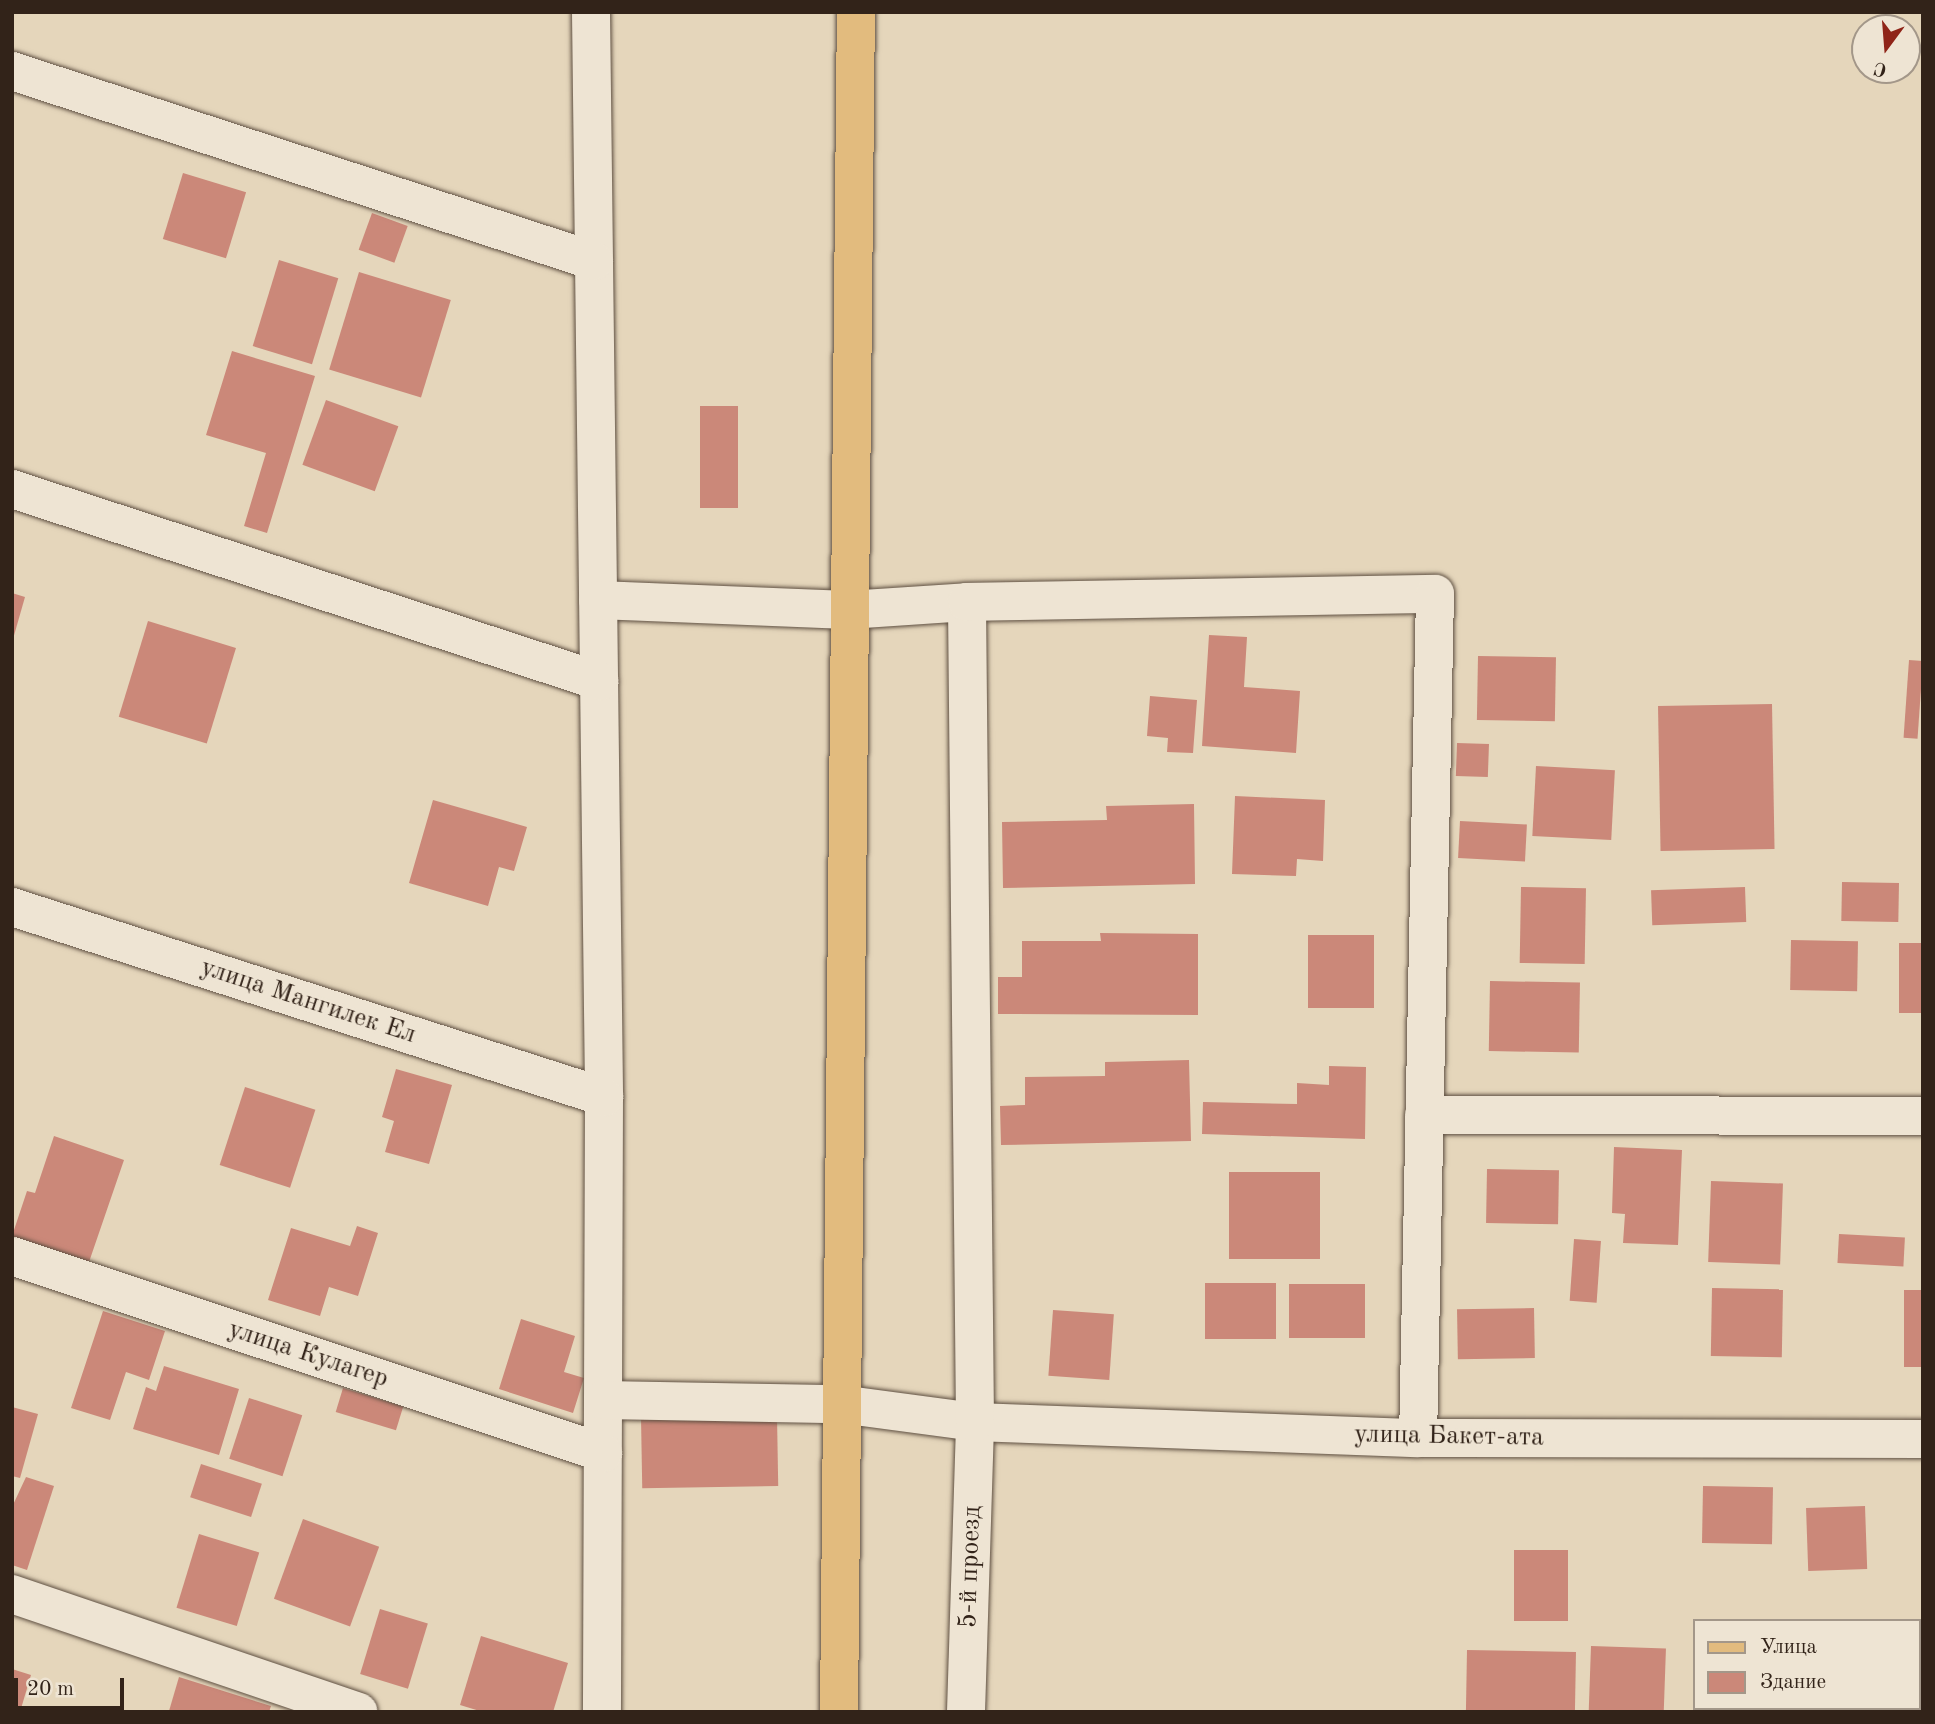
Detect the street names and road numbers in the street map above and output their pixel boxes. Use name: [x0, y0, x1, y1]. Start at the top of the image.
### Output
street label: улица Мангилек Ел: [196, 952, 420, 1052]
street label: улица Кулагер: [224, 1314, 392, 1396]
street label: улица Бакет-ата: [1354, 1420, 1544, 1454]
street label: 5-й проезд: [953, 1505, 989, 1629]

